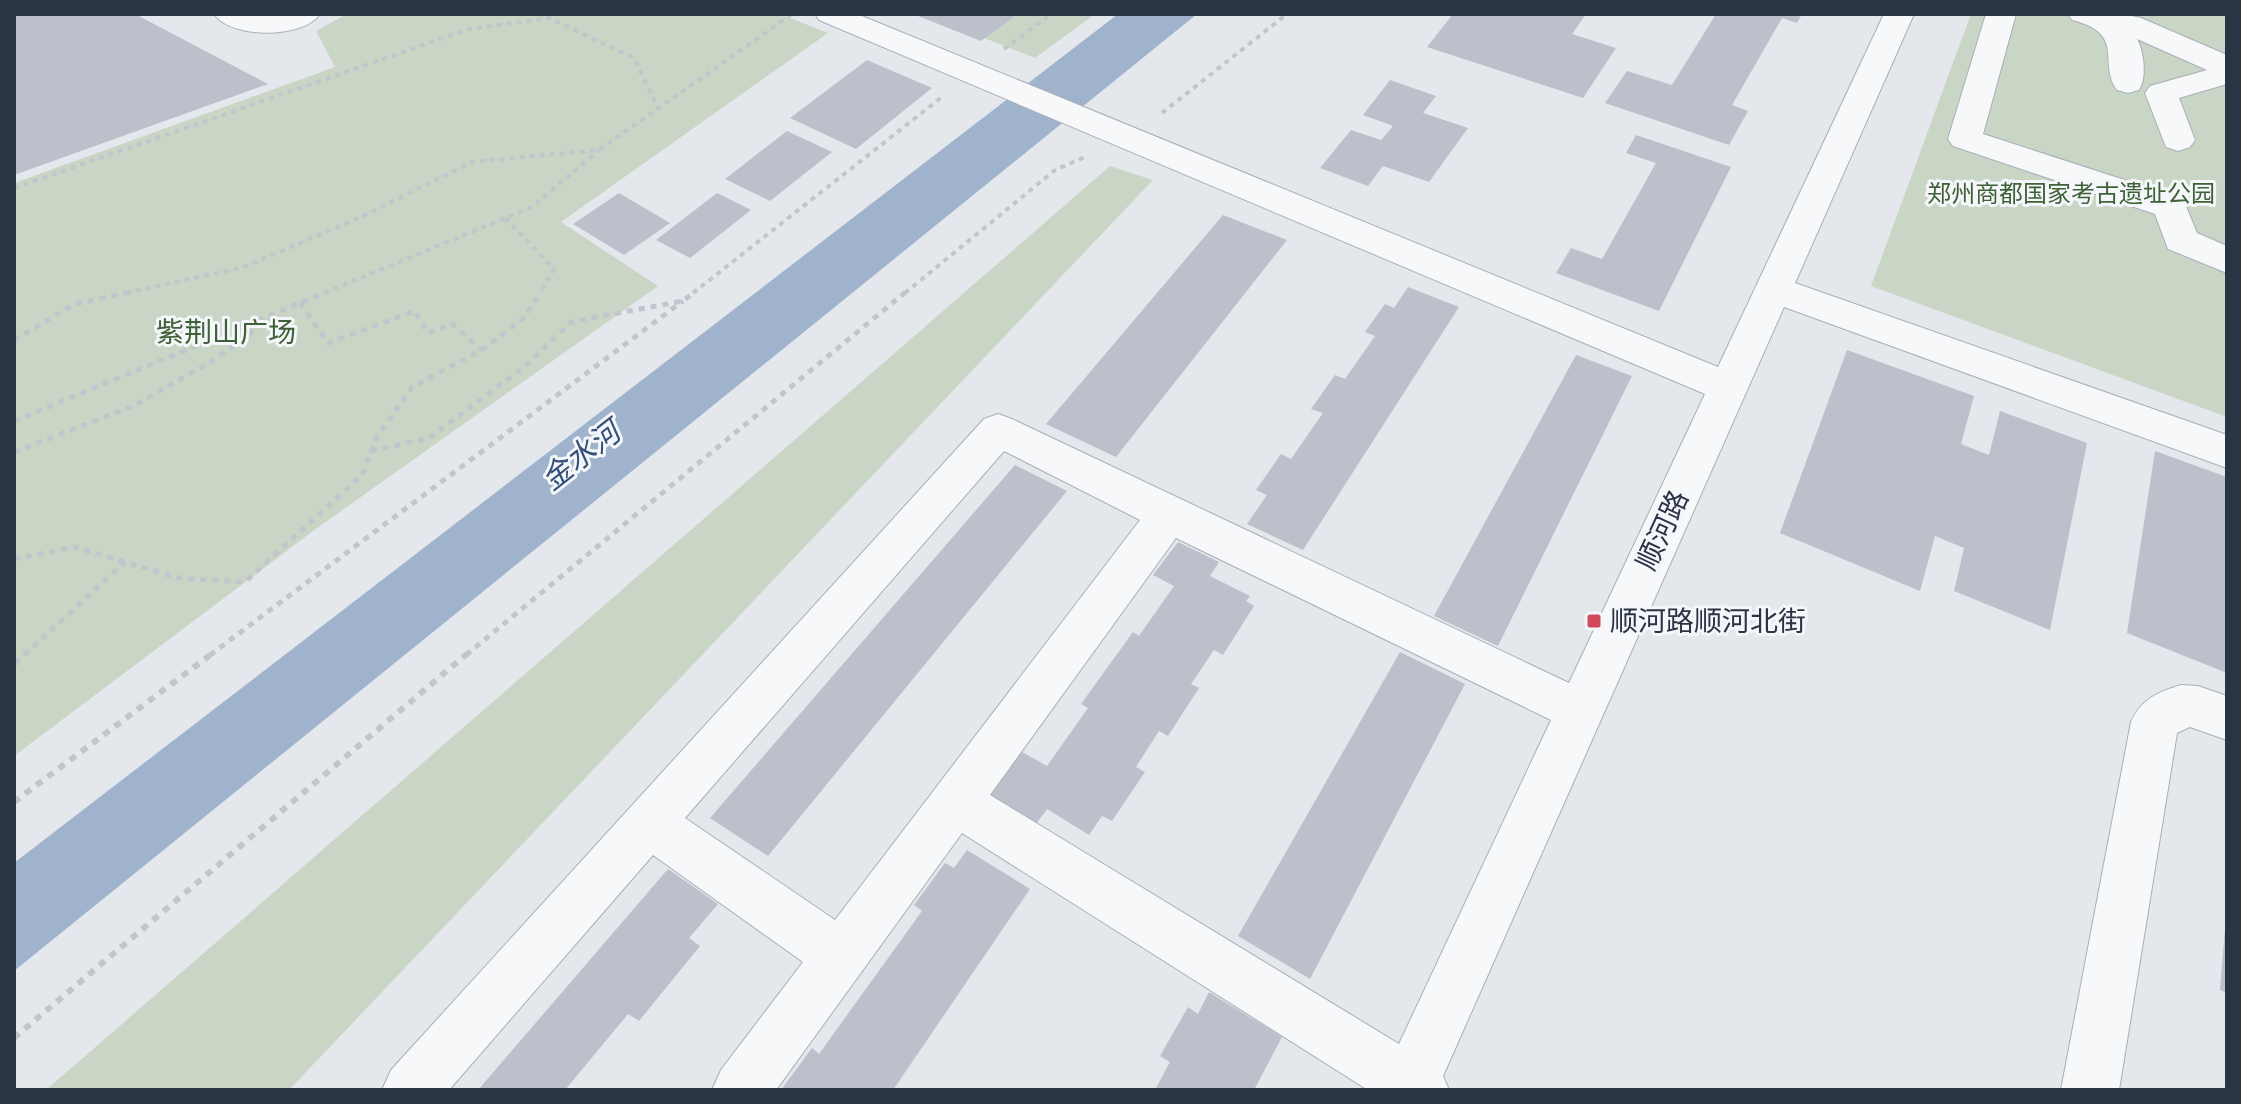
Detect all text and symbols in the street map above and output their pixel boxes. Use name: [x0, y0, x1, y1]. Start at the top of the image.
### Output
park label: 郑州商都国家考古遗址公园: [1927, 180, 2215, 208]
park label: 紫荆山广场: [156, 316, 296, 349]
water label: 金水河: [534, 411, 631, 497]
street label: 顺河路: [1630, 485, 1695, 575]
place label: 顺河路顺河北街: [1610, 605, 1806, 638]
marker: 顺河路顺河北街: [1585, 612, 1603, 630]

